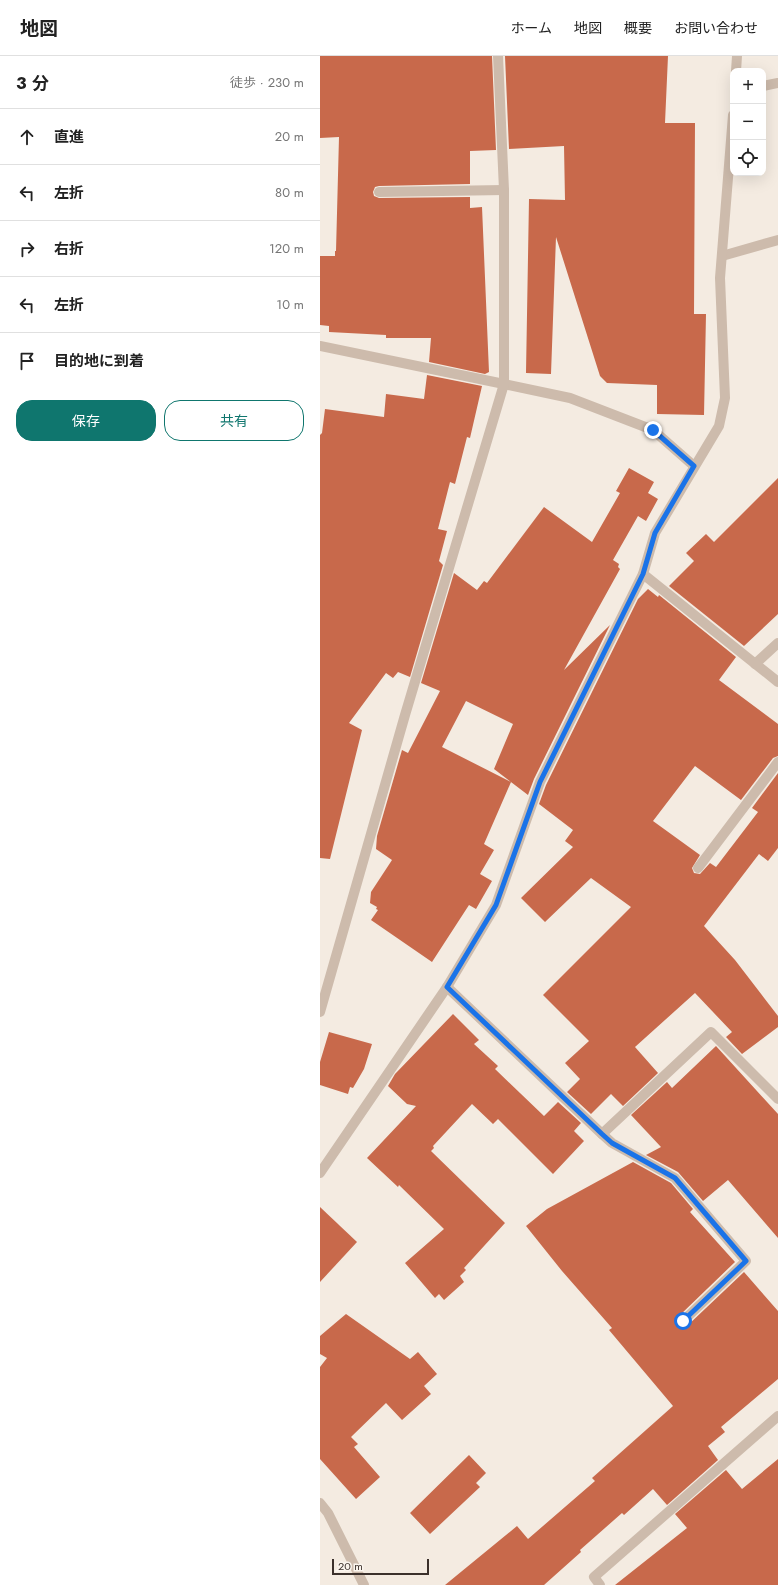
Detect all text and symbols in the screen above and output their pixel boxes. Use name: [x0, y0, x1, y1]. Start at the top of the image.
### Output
text: 地図: [20, 15, 58, 42]
text: ホーム: [510, 18, 552, 38]
text: 地図: [574, 18, 602, 38]
text: 概要: [624, 18, 652, 38]
text: お問い合わせ: [674, 18, 758, 38]
map controls: [730, 68, 766, 176]
button: +: [730, 68, 766, 104]
text: 3 分: [16, 71, 49, 95]
text: 徒歩 · 230 m: [230, 73, 304, 92]
button: −: [730, 104, 766, 140]
icon: ahead: [16, 126, 38, 148]
text: 直進: [54, 126, 84, 148]
text: 20 m: [275, 127, 304, 146]
button: locate: [730, 140, 766, 176]
icon: left: [16, 182, 38, 204]
text: 左折: [54, 182, 84, 204]
text: 80 m: [275, 183, 304, 202]
icon: right: [16, 238, 38, 260]
text: 右折: [54, 238, 84, 260]
text: 120 m: [269, 239, 304, 258]
icon: left: [16, 294, 38, 316]
text: 左折: [54, 294, 84, 316]
text: 10 m: [276, 295, 304, 314]
icon: arrive: [16, 350, 38, 372]
text: 目的地に到着: [54, 350, 144, 372]
button: 保存: [16, 400, 156, 441]
button: 共有: [164, 400, 304, 441]
route end: [644, 421, 662, 439]
route start: [674, 1312, 692, 1330]
scale bar: [332, 1557, 429, 1576]
text: 20 m: [338, 1558, 363, 1574]

